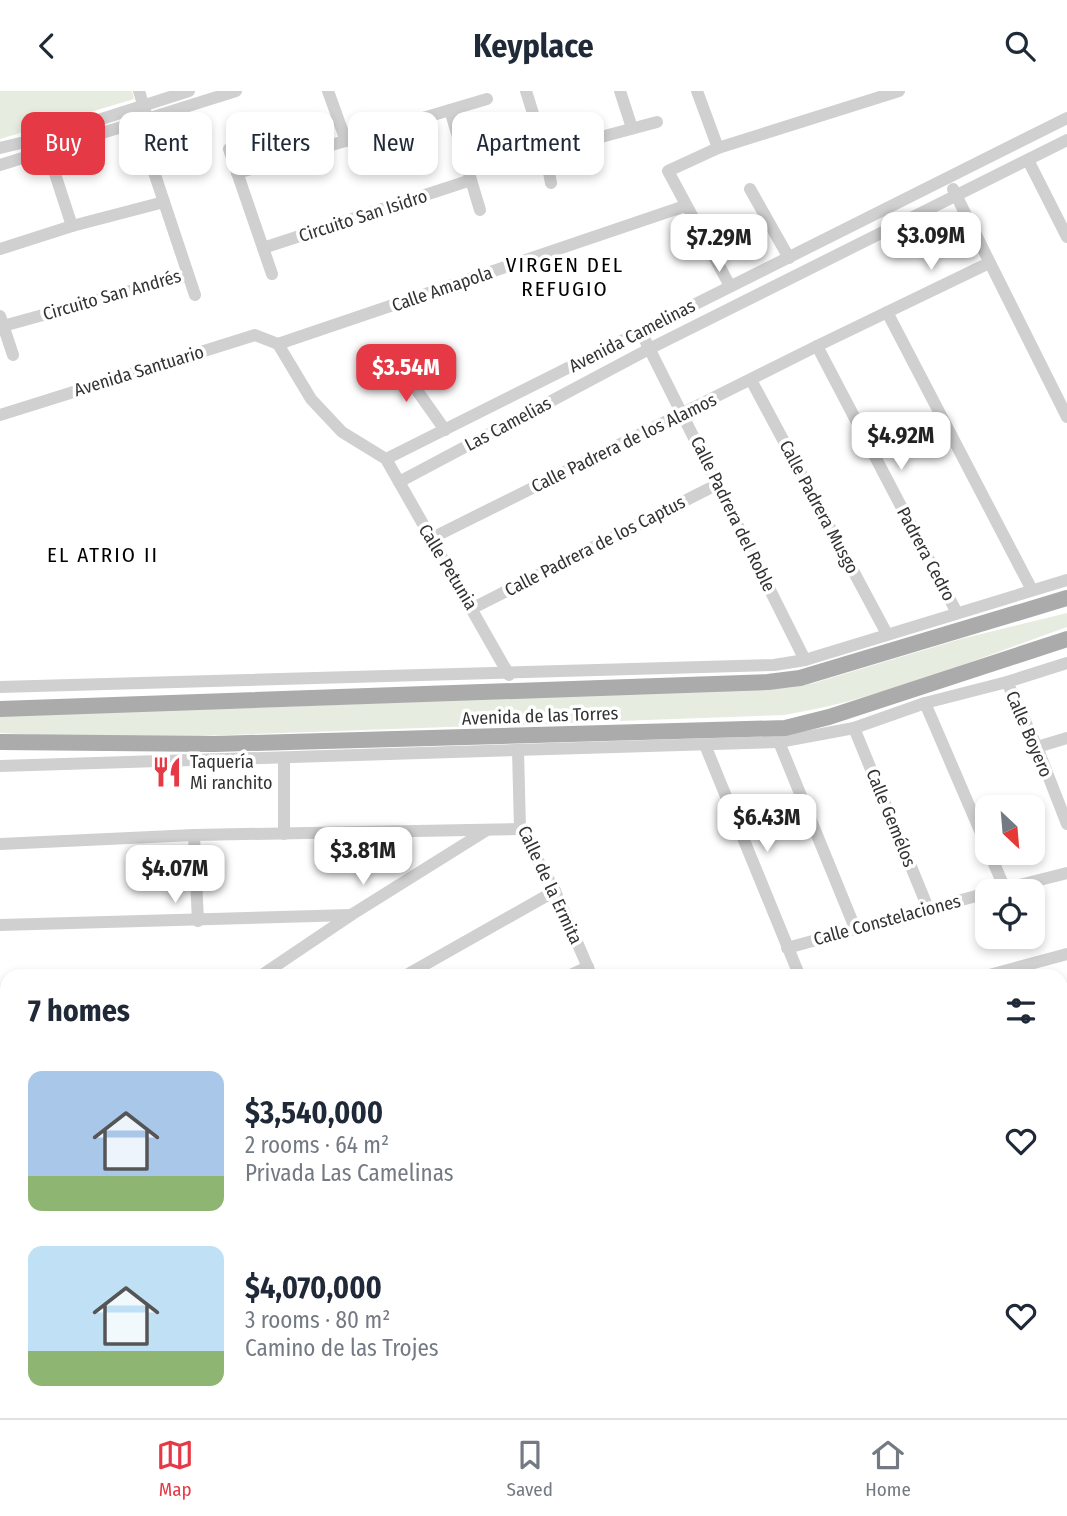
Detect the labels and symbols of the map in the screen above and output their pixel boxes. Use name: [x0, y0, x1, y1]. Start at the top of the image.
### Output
street label: Circuito San Isidro: [296, 185, 430, 247]
pin: $3.09M: [874, 213, 988, 272]
pin: $7.29M: [662, 215, 776, 274]
district label: VIRGEN DEL REFUGIO: [506, 252, 624, 302]
street label: Calle Amapola: [389, 261, 495, 316]
street label: Circuito San Andrés: [40, 265, 184, 325]
street label: Avenida Camelinas: [565, 295, 699, 377]
street label: Avenida Santuario: [71, 341, 207, 401]
pin: $3.54M: [349, 345, 463, 404]
street label: Calle Padrera de los Alamos: [528, 388, 720, 497]
street label: Las Camelias: [461, 392, 555, 456]
pin: $4.92M: [844, 413, 958, 472]
street label: Calle Padrera del Roble: [686, 433, 780, 595]
street label: Calle Padrera Musgo: [775, 436, 863, 578]
street label: Calle Padrera de los Captus: [501, 491, 689, 601]
street label: Padrera Cedro: [892, 503, 960, 605]
street label: Calle Petunia: [414, 520, 482, 614]
district label: EL ATRIO II: [47, 542, 159, 568]
street label: Calle Boyero: [1001, 688, 1057, 780]
street label: Avenida de las Torres: [461, 702, 619, 730]
place label: Taquería Mi ranchito: [190, 751, 272, 794]
restaurant icon: Taquería Mi ranchito: [150, 755, 184, 789]
street label: Calle Gemélos: [861, 766, 921, 871]
pin: $6.43M: [710, 795, 824, 854]
north arrow: [975, 795, 1045, 865]
street label: Calle de la Ermita: [513, 822, 587, 948]
pin: $3.81M: [306, 827, 420, 887]
pin: $4.07M: [118, 845, 232, 905]
street label: Calle Constelaciones: [811, 890, 963, 950]

